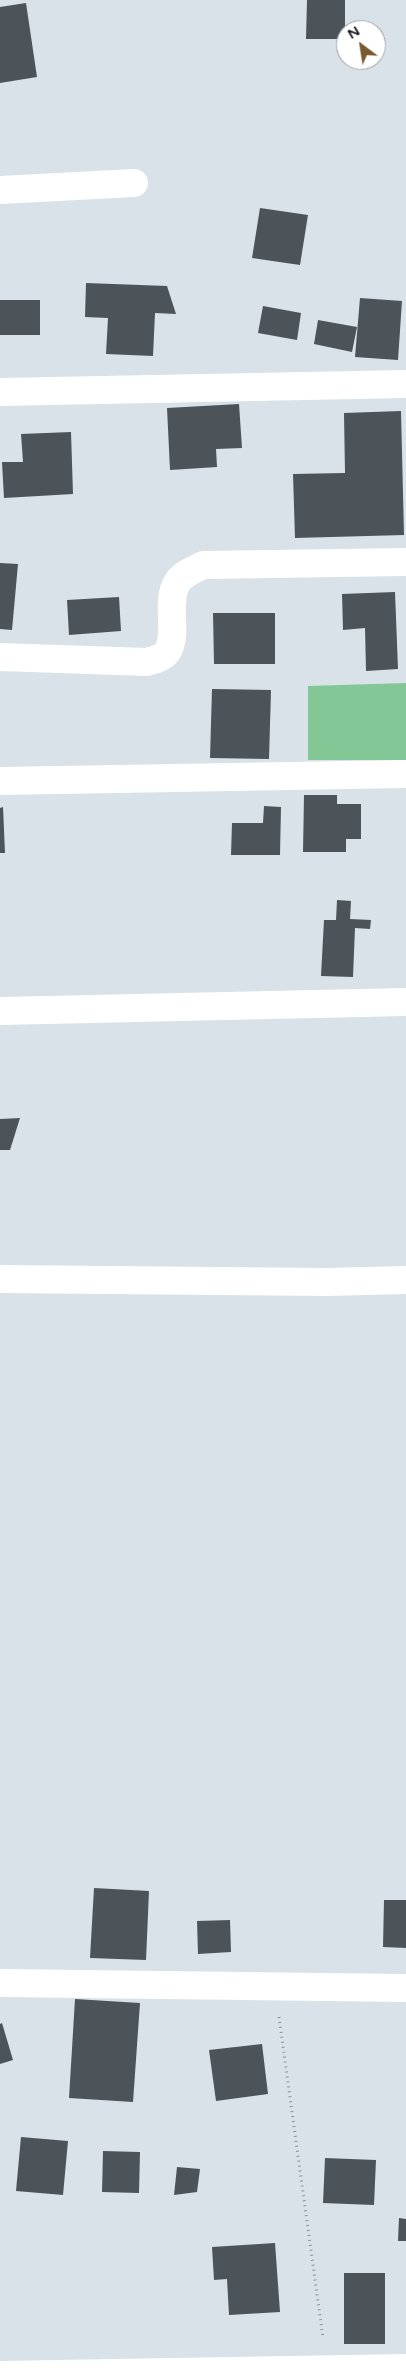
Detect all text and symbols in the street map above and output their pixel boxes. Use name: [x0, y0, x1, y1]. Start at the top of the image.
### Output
north arrow: [336, 20, 386, 70]
text: N: [344, 22, 363, 43]

